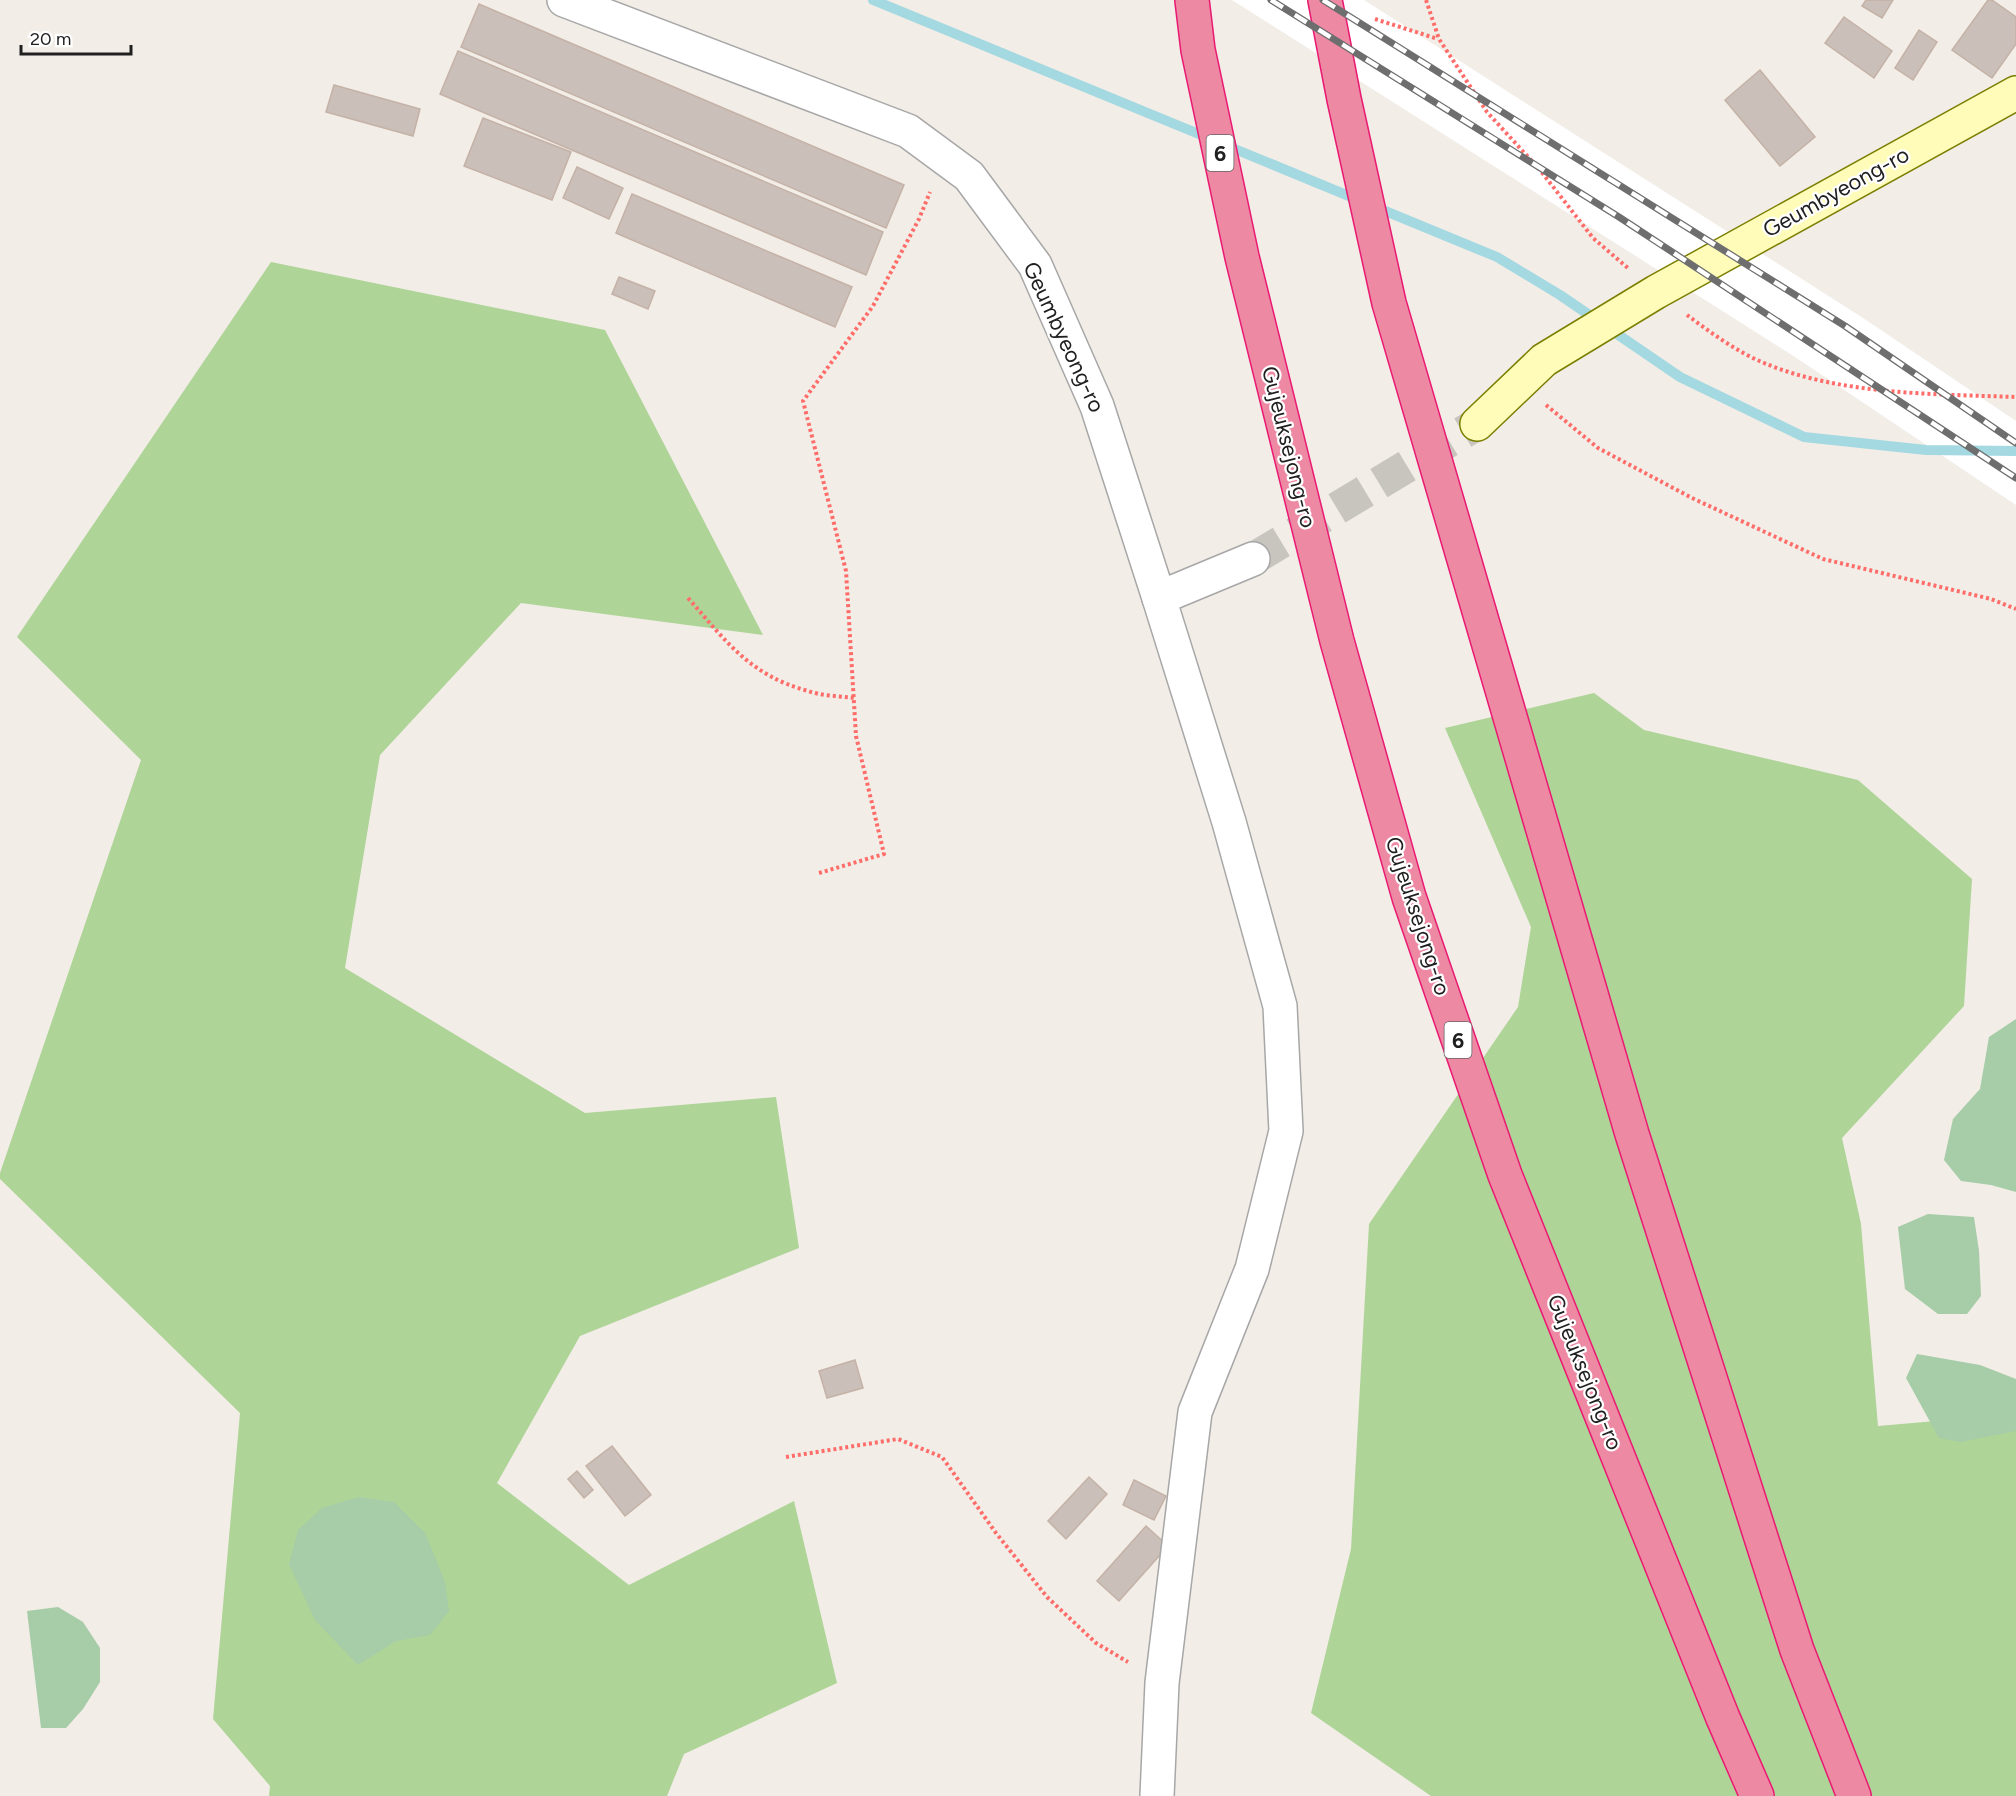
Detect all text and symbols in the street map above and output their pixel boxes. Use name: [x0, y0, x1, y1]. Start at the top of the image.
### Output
scale bar: [21, 18, 130, 56]
text: 20 m: [30, 28, 71, 50]
road number: 6: [1206, 135, 1234, 171]
street label: Geumbyeong-ro: [1758, 141, 1914, 243]
street label: Geumbyeong-ro: [1017, 257, 1111, 417]
street label: Gujeuksejong-ro: [1256, 364, 1322, 530]
street label: Gujeuksejong-ro: [1380, 833, 1456, 999]
road number: 6: [1444, 1022, 1472, 1058]
street label: Gujeuksejong-ro: [1542, 1290, 1628, 1454]

